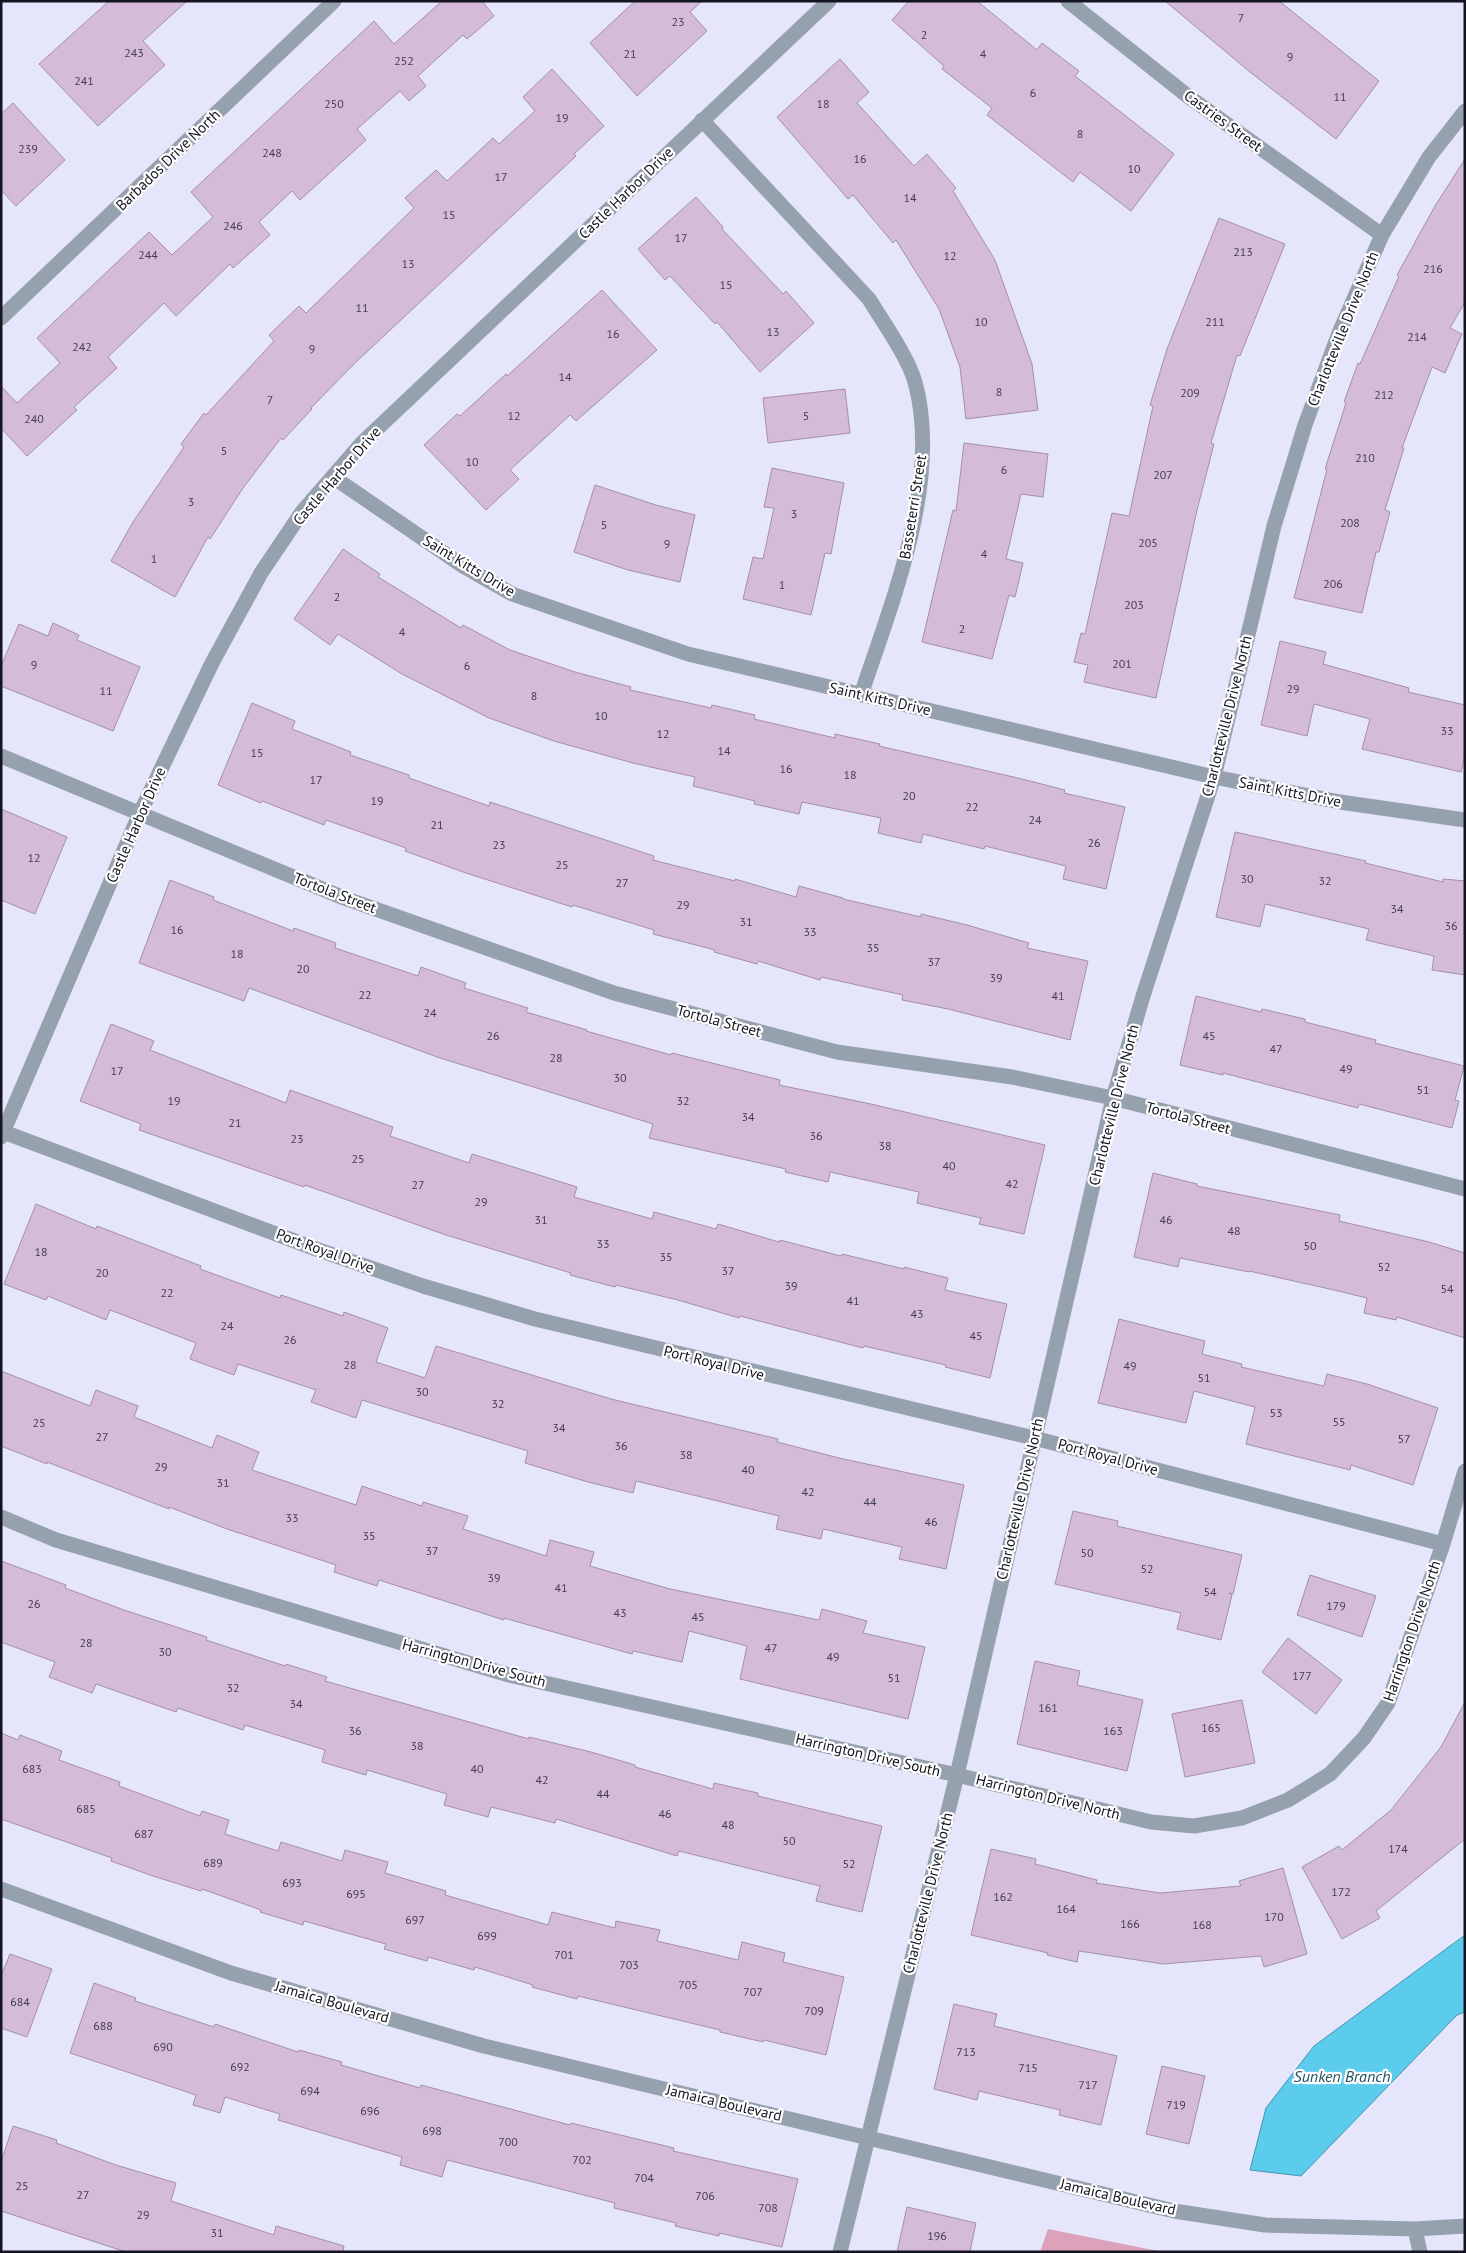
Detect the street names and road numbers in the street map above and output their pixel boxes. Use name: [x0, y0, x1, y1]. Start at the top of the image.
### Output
street label: Castries Street: [1180, 86, 1266, 155]
street label: Barbados Drive North: [111, 105, 224, 214]
street label: Castle Harbor Drive: [574, 143, 677, 243]
street label: Charlotteville Drive North: [1303, 249, 1382, 409]
street label: Castle Harbor Drive: [289, 422, 385, 529]
street label: Basseterri Street: [895, 453, 930, 561]
street label: Saint Kitts Drive: [420, 531, 519, 600]
street label: Charlotteville Drive North: [1197, 633, 1256, 798]
street label: Saint Kitts Drive: [827, 678, 933, 719]
street label: Castle Harbor Drive: [102, 764, 170, 886]
street label: Saint Kitts Drive: [1237, 772, 1343, 811]
street label: Tortola Street: [291, 868, 379, 917]
street label: Tortola Street: [675, 1000, 764, 1041]
street label: Charlotteville Drive North: [1084, 1022, 1143, 1187]
street label: Tortola Street: [1144, 1097, 1233, 1138]
street label: Port Royal Drive: [274, 1224, 377, 1277]
street label: Port Royal Drive: [662, 1341, 766, 1384]
street label: Charlotteville Drive North: [992, 1416, 1047, 1582]
street label: Port Royal Drive: [1056, 1434, 1160, 1479]
street label: Harrington Drive North: [1378, 1558, 1445, 1704]
street label: Harrington Drive South: [400, 1634, 548, 1691]
street label: Harrington Drive South: [794, 1729, 942, 1780]
street label: Harrington Drive North: [974, 1769, 1122, 1824]
street label: Charlotteville Drive North: [898, 1810, 957, 1975]
street label: Jamaica Boulevard: [272, 1976, 392, 2027]
street label: Jamaica Boulevard: [663, 2080, 784, 2125]
street label: Jamaica Boulevard: [1057, 2174, 1178, 2219]

